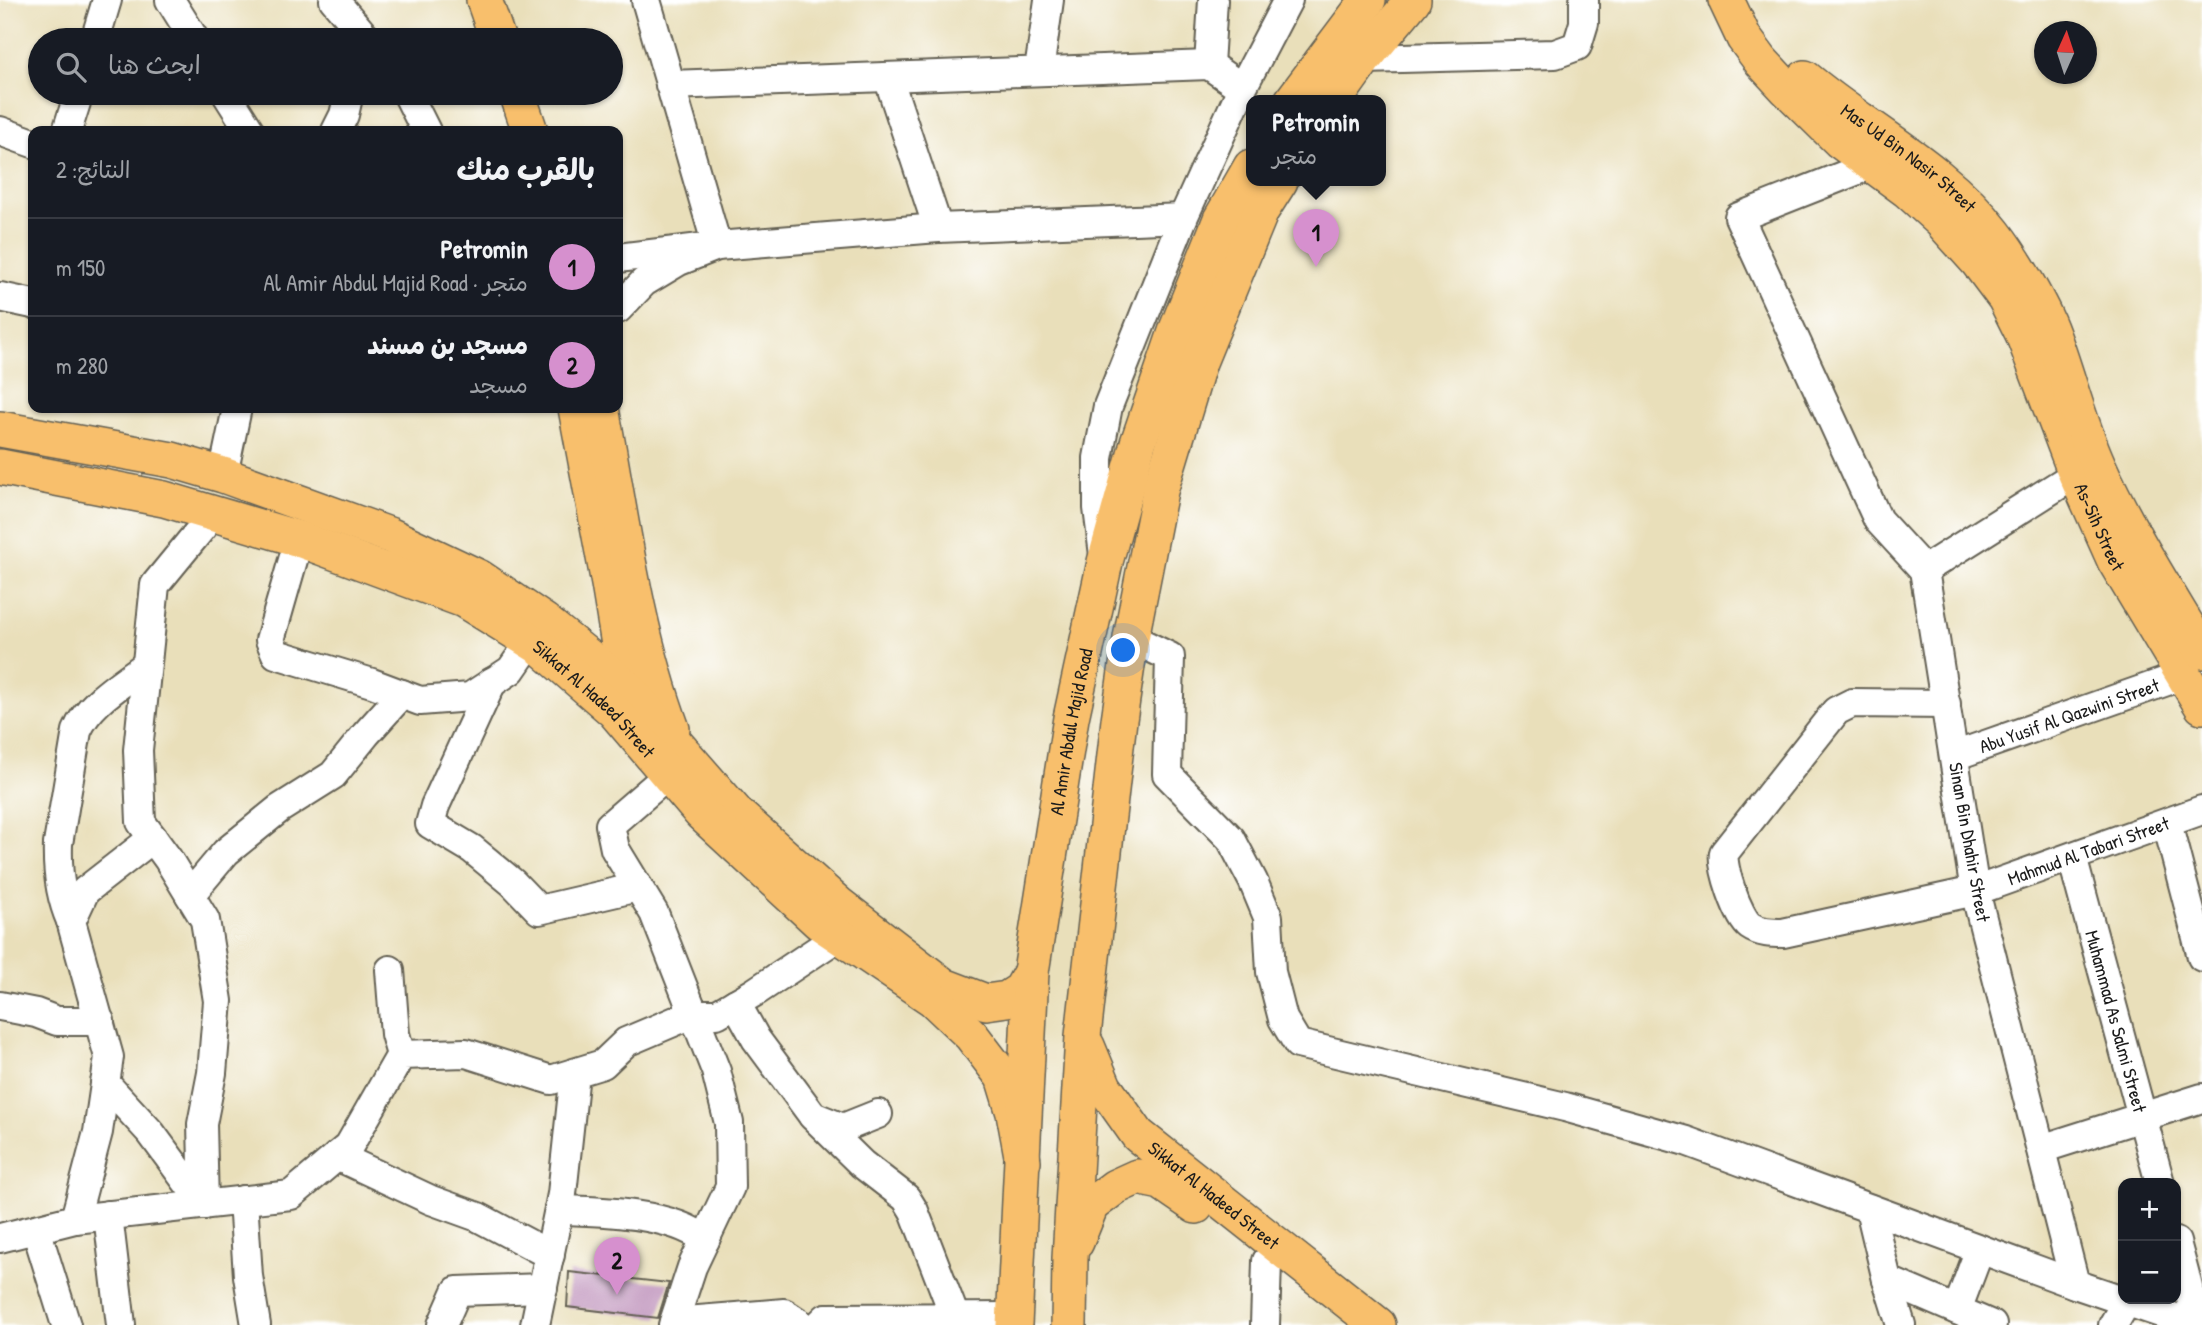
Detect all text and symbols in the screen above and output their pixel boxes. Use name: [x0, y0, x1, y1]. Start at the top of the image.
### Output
north arrow: [2034, 21, 2097, 84]
search box: [28, 28, 623, 105]
text: ابحث هنا: [108, 47, 201, 82]
icon: search: [52, 48, 90, 86]
popup: [1246, 95, 1386, 186]
street label: Mas Ud Bin Nasir Street: [1836, 97, 1983, 218]
text: Petromin: [1272, 104, 1360, 139]
text: متجر: [1272, 140, 1317, 171]
text: بالقرب منك: [457, 149, 595, 189]
text: النتائج: 2: [56, 154, 130, 185]
pin: 1: [1293, 209, 1339, 267]
text: Petromin: [440, 231, 528, 266]
text: 150 m: [56, 252, 105, 283]
text: 1: [568, 252, 576, 283]
text: متجر · Al Amir Abdul Majid Road: [264, 267, 528, 298]
text: مسجد بن مسند: [367, 327, 528, 362]
text: 280 m: [56, 350, 108, 381]
text: 2: [567, 350, 577, 381]
text: مسجد: [469, 369, 528, 400]
street label: As-Sih Street: [2069, 478, 2131, 576]
street label: Sikkat Al Hadeed Street: [528, 633, 661, 763]
your location: [1106, 633, 1140, 667]
street label: Al Amir Abdul Majid Road: [1043, 645, 1099, 817]
street label: Abu Yusif Al Qazwini Street: [1975, 672, 2163, 759]
street label: Sinan Bin Dhahir Street: [1943, 760, 1997, 924]
street label: Mahmud Al Tabari Street: [2004, 810, 2173, 891]
street label: Muhammad As Salmi Street: [2079, 927, 2153, 1115]
street label: Sikkat Al Hadeed Street: [1143, 1135, 1285, 1255]
map controls: [2118, 1178, 2181, 1304]
button: +: [2118, 1178, 2181, 1241]
pin: 2: [594, 1237, 640, 1295]
button: −: [2118, 1241, 2181, 1304]

